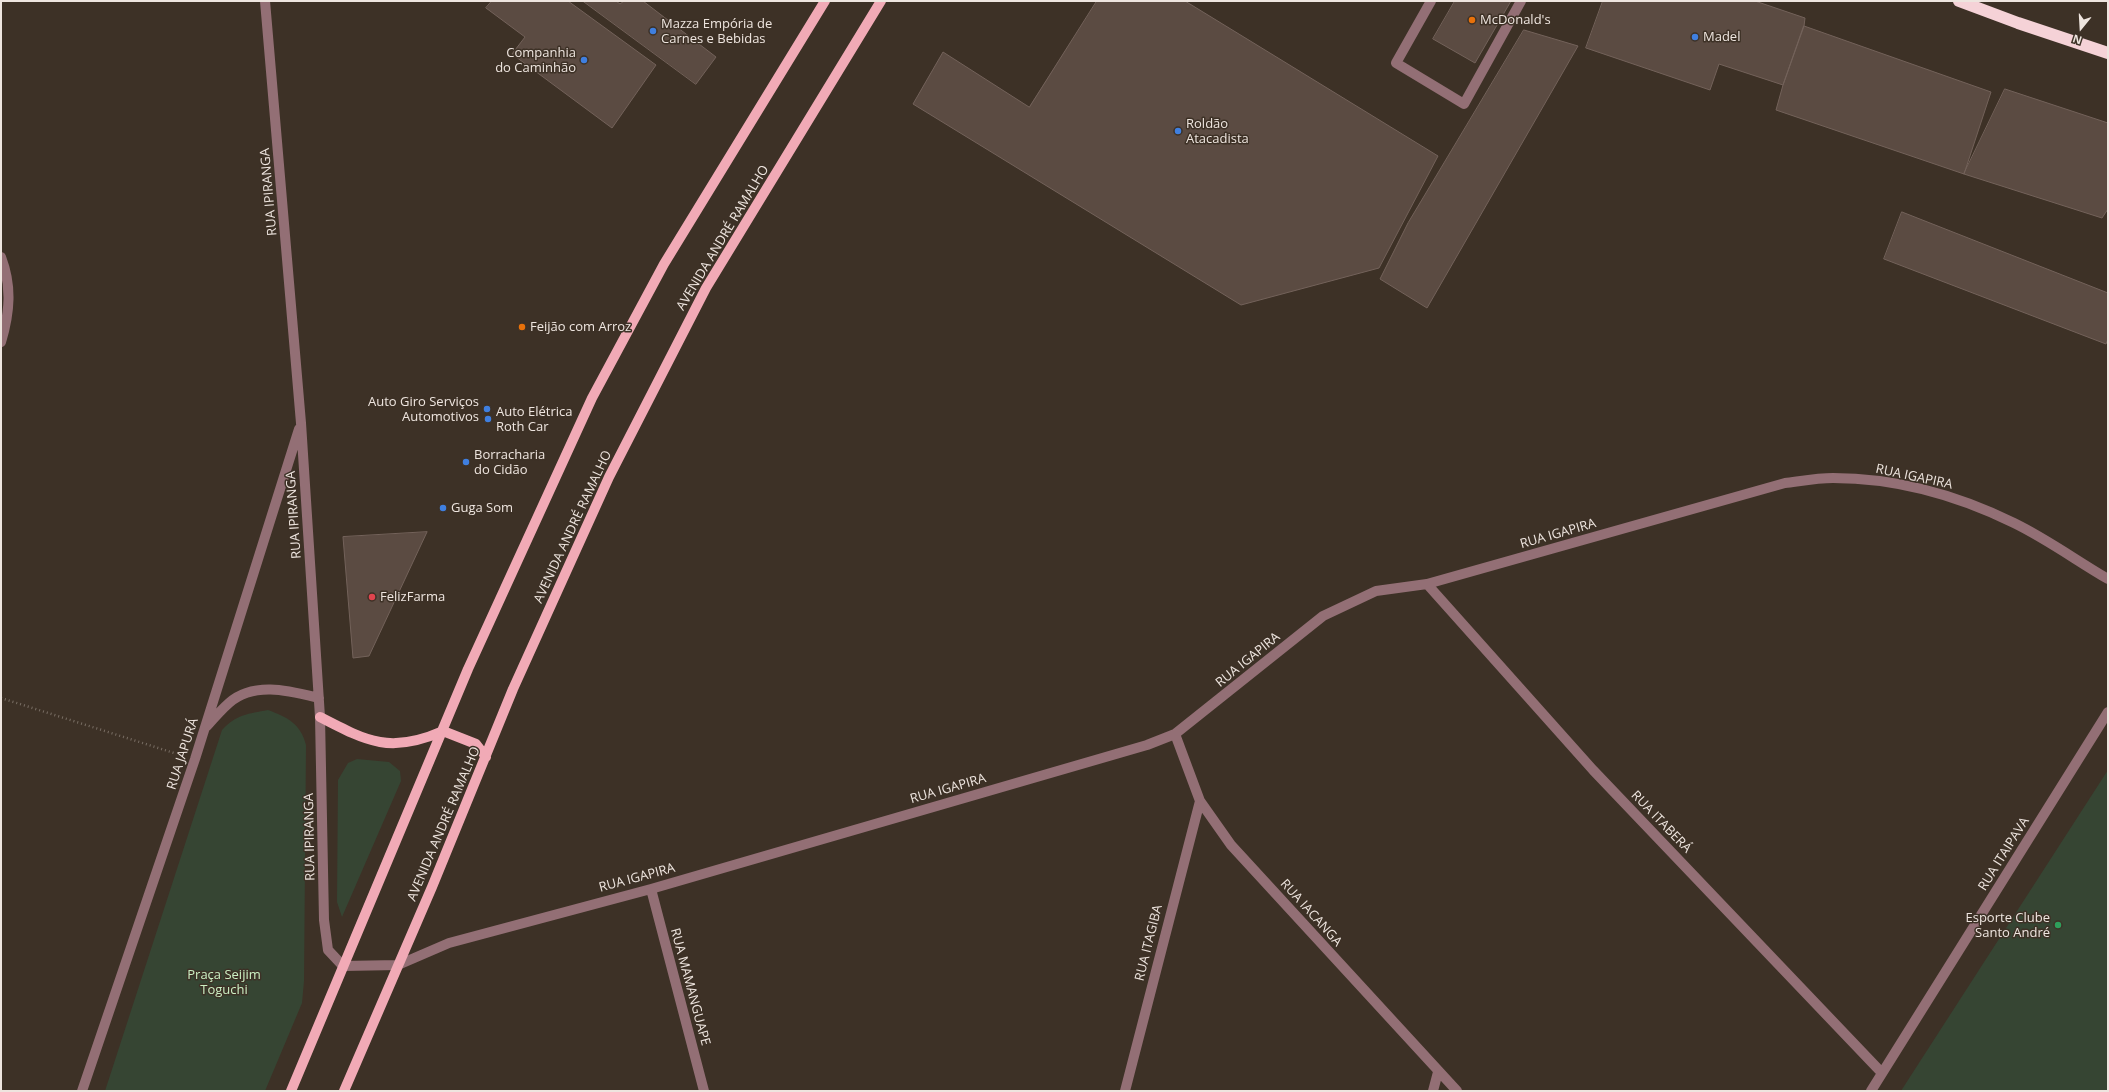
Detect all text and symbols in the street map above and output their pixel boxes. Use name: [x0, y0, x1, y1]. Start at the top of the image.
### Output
north arrow: [2061, 8, 2101, 48]
place label: McDonald's: [1480, 12, 1551, 28]
marker: McDonald's: [1467, 15, 1477, 25]
place label: Mazza Empória de Carnes e Bebidas: [661, 16, 772, 47]
marker: Mazza Empória de Carnes e Bebidas: [648, 26, 658, 36]
place label: Madel: [1703, 29, 1740, 45]
text: N: [2071, 31, 2084, 48]
marker: Madel: [1690, 32, 1700, 42]
place label: Companhia do Caminhão: [495, 45, 576, 76]
marker: Companhia do Caminhão: [579, 55, 589, 65]
place label: Roldão Atacadista: [1186, 116, 1249, 147]
marker: Roldão Atacadista: [1173, 126, 1183, 136]
street label: RUA IPIRANGA: [257, 148, 281, 236]
street label: AVENIDA ANDRÉ RAMALHO: [673, 163, 773, 313]
place label: Feijão com Arroz: [530, 319, 631, 335]
marker: Feijão com Arroz: [517, 322, 527, 332]
place label: Auto Giro Serviços Automotivos: [368, 394, 479, 425]
marker: Auto Giro Serviços Automotivos: [482, 404, 492, 414]
place label: Auto Elétrica Roth Car: [496, 404, 573, 435]
marker: Auto Elétrica Roth Car: [483, 414, 493, 424]
place label: Borracharia do Cidão: [474, 447, 545, 478]
street label: AVENIDA ANDRÉ RAMALHO: [531, 448, 615, 606]
marker: Borracharia do Cidão: [461, 457, 471, 467]
street label: RUA IGAPIRA: [1874, 461, 1954, 493]
street label: RUA IPIRANGA: [283, 471, 305, 559]
place label: Guga Som: [451, 500, 513, 516]
marker: Guga Som: [438, 503, 448, 513]
street label: RUA IGAPIRA: [1518, 516, 1598, 552]
place label: FelizFarma: [380, 589, 445, 605]
marker: FelizFarma: [367, 592, 377, 602]
street label: RUA IGAPIRA: [1213, 629, 1283, 691]
street label: RUA JAPURÁ: [164, 716, 202, 792]
street label: AVENIDA ANDRÉ RAMALHO: [404, 744, 484, 904]
street label: RUA IGAPIRA: [908, 771, 988, 807]
street label: RUA ITABERÁ: [1628, 788, 1694, 856]
street label: RUA IPIRANGA: [301, 793, 319, 881]
street label: RUA ITAIPAVA: [1975, 814, 2033, 894]
street label: RUA IGAPIRA: [597, 860, 677, 896]
street label: RUA IACANGA: [1277, 876, 1345, 950]
street label: RUA ITAGIBA: [1132, 903, 1166, 983]
place label: Esporte Clube Santo André: [1965, 910, 2050, 941]
marker: Esporte Clube Santo André: [2053, 920, 2063, 930]
street label: RUA MAMANGUAPE: [667, 927, 713, 1047]
park label: Praça Seijim Toguchi: [187, 967, 261, 998]

